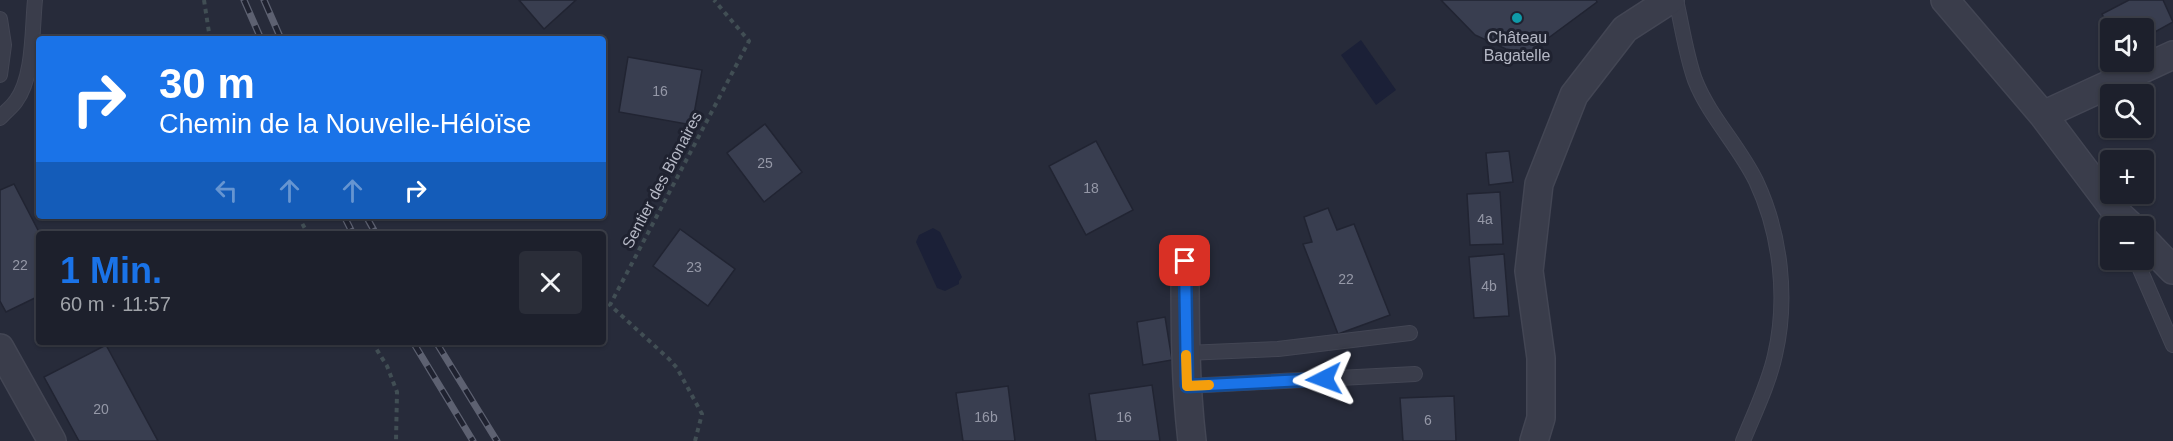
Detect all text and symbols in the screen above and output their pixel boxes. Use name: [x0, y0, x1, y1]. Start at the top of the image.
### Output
marker: Château Bagatelle: [1510, 11, 1524, 25]
map controls: [2100, 18, 2154, 270]
button: sound: [2100, 18, 2154, 72]
place label: Château Bagatelle: [1484, 29, 1550, 64]
icon: right: [60, 60, 138, 138]
text: 30 m: [159, 60, 255, 107]
house number: 16: [652, 83, 668, 99]
button: search: [2100, 84, 2154, 138]
text: Chemin de la Nouvelle-Héloïse: [159, 109, 531, 139]
street label: Sentier des Bionaires: [619, 109, 705, 251]
button: +: [2100, 150, 2154, 204]
house number: 25: [757, 155, 773, 171]
icon: left: [210, 174, 243, 207]
icon: ahead: [273, 174, 306, 207]
icon: ahead: [336, 174, 369, 207]
icon: right: [399, 174, 432, 207]
house number: 18: [1083, 180, 1099, 196]
house number: 4a: [1477, 211, 1493, 227]
button: −: [2100, 216, 2154, 270]
pin: [1159, 235, 1210, 286]
icon: arrive: [1168, 244, 1201, 277]
text: 1 Min.: [60, 250, 162, 291]
button: close: [519, 251, 582, 314]
house number: 22: [12, 257, 28, 273]
house number: 23: [686, 259, 702, 275]
house number: 22: [1338, 271, 1354, 287]
house number: 4b: [1481, 278, 1497, 294]
text: 60 m · 11:57: [60, 293, 171, 315]
position arrow: [1292, 347, 1356, 411]
house number: 20: [93, 401, 109, 417]
house number: 16b: [974, 409, 998, 425]
house number: 16: [1116, 409, 1132, 425]
house number: 6: [1424, 412, 1432, 428]

